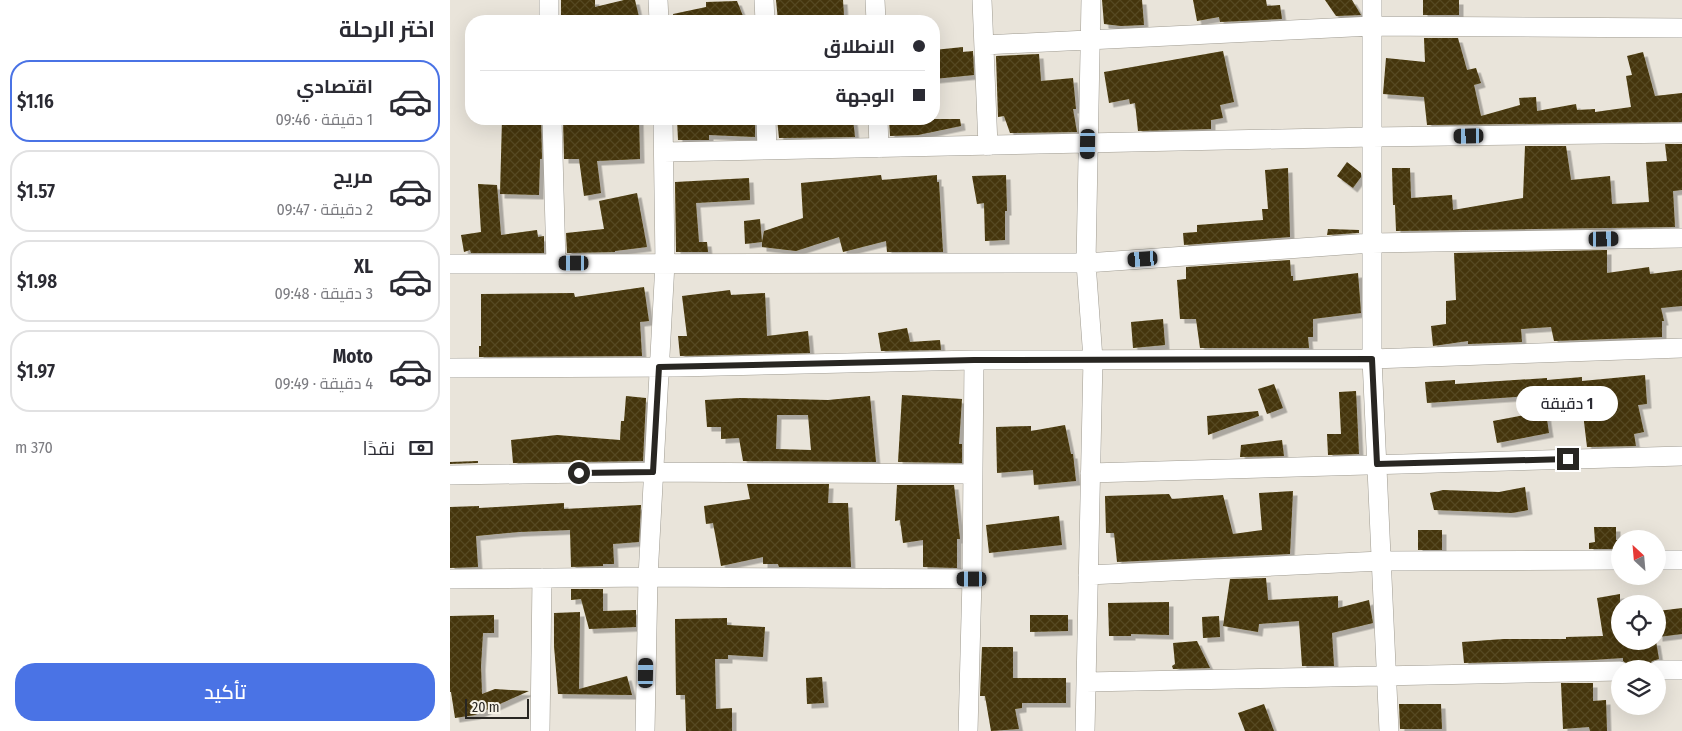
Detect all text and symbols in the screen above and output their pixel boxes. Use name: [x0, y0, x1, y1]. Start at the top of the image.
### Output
text: اختر الرحلة: [339, 16, 435, 43]
text: الانطلاق: [824, 35, 895, 58]
text: اقتصادي: [297, 75, 373, 98]
icon: car: [388, 79, 433, 124]
text: الوجهة: [835, 84, 895, 107]
text: $1.16: [17, 90, 54, 113]
text: 1 دقيقة · 09:46: [275, 110, 373, 129]
car: [1453, 128, 1484, 144]
car: [1080, 129, 1095, 159]
text: مريح: [333, 165, 373, 188]
icon: car: [388, 169, 433, 214]
text: $1.57: [17, 180, 55, 203]
text: 2 دقيقة · 09:47: [276, 200, 373, 219]
car: [1588, 231, 1619, 247]
car: [1127, 250, 1158, 268]
text: XL: [354, 255, 373, 278]
car: [559, 256, 589, 271]
icon: car: [388, 259, 433, 304]
text: $1.98: [17, 270, 57, 293]
text: 3 دقيقة · 09:48: [274, 284, 373, 303]
text: Moto: [333, 345, 373, 368]
icon: car: [388, 349, 433, 394]
text: $1.97: [17, 360, 55, 383]
text: 4 دقيقة · 09:49: [274, 374, 373, 393]
callout: 1 دقيقة: [1517, 386, 1619, 422]
text: 1 دقيقة: [1541, 394, 1593, 413]
icon: cash: [407, 434, 435, 462]
text: نقدًا: [363, 437, 395, 460]
text: 370 m: [15, 438, 53, 457]
route end: [1557, 448, 1579, 470]
route start: [568, 462, 590, 484]
north arrow: [1611, 530, 1666, 585]
map controls: [1611, 530, 1666, 715]
car: [957, 572, 987, 587]
button: locate: [1611, 595, 1666, 650]
car: [638, 658, 653, 688]
button: layers: [1611, 660, 1666, 715]
button: تأكيد: [15, 663, 435, 721]
scale bar: [465, 696, 529, 719]
text: 20 m: [472, 699, 500, 716]

